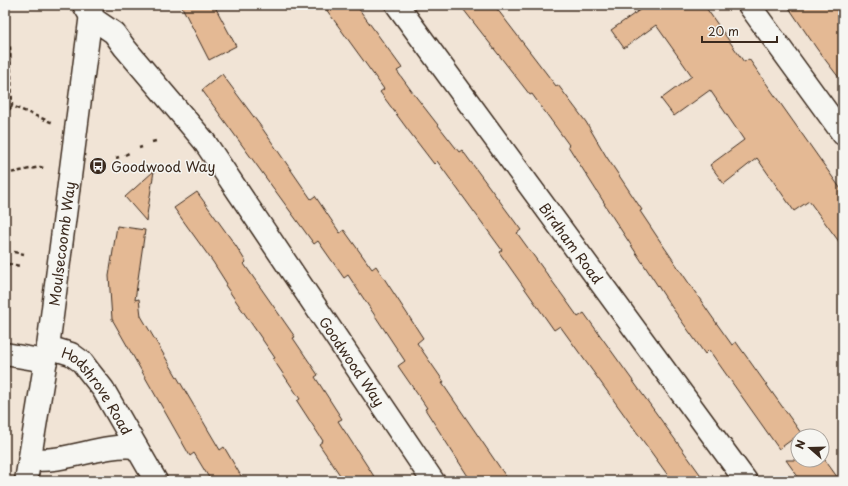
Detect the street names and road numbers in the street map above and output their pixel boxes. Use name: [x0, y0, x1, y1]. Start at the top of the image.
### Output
street label: Moulsecoomb Way: [43, 180, 80, 307]
street label: Birdham Road: [535, 198, 608, 288]
street label: Goodwood Way: [314, 312, 390, 410]
street label: Hodshrove Road: [59, 341, 138, 439]

